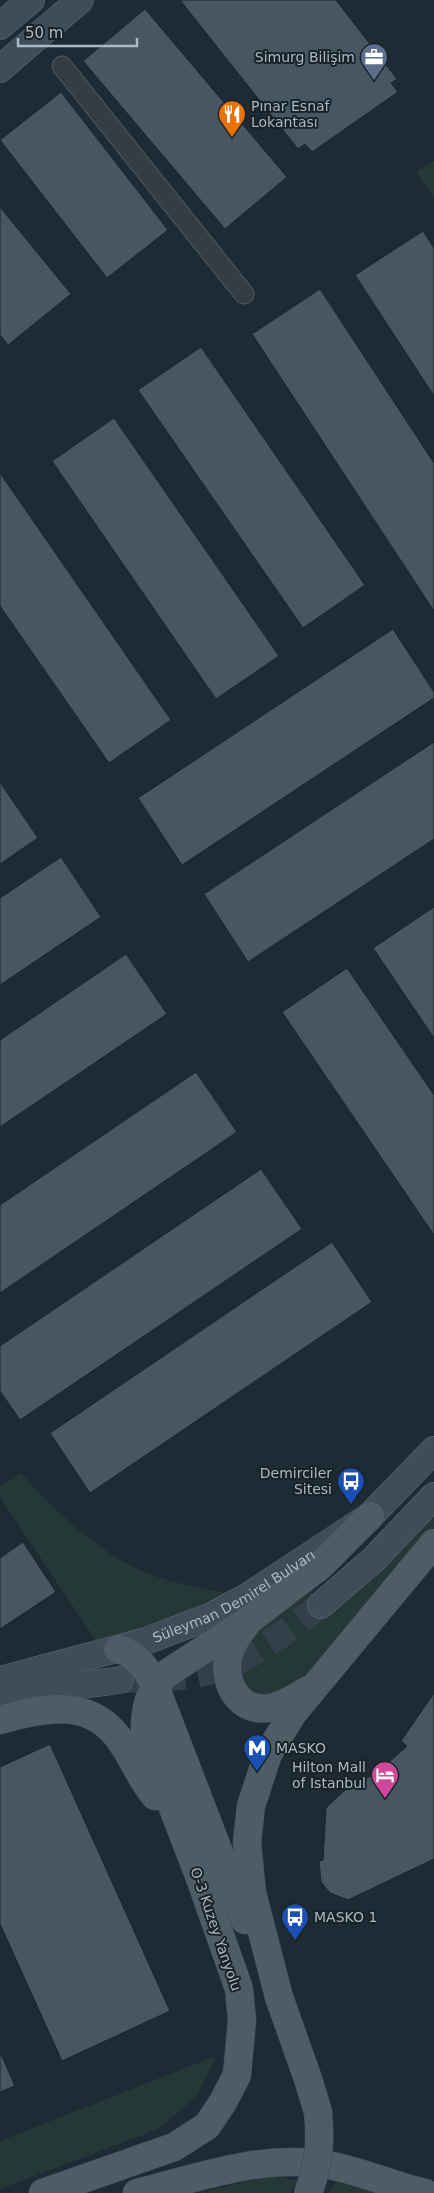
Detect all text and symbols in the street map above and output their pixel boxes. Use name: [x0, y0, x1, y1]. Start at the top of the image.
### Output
scale bar: [18, 15, 136, 47]
text: 50 m: [25, 24, 63, 42]
office icon: Simurg Bilişim: [359, 42, 389, 81]
place label: Simurg Bilişim: [255, 49, 355, 65]
place label: Pınar Esnaf Lokantası: [251, 98, 331, 130]
restaurant icon: Pınar Esnaf Lokantası: [217, 99, 247, 138]
place label: Demirciler Sitesi: [260, 1465, 332, 1497]
bus stop icon: Demirciler Sitesi: [336, 1466, 366, 1505]
street label: Süleyman Demirel Bulvarı: [150, 1546, 318, 1646]
metro station icon: MASKO: [242, 1733, 272, 1772]
place label: MASKO: [276, 1740, 326, 1756]
place label: Hilton Mall of Istanbul: [292, 1759, 366, 1791]
hotel icon: Hilton Mall of Istanbul: [370, 1760, 400, 1799]
street label: O-3 Kuzey Yanyolu: [187, 1865, 245, 1993]
bus stop icon: MASKO 1: [280, 1902, 310, 1941]
place label: MASKO 1: [314, 1909, 377, 1925]

